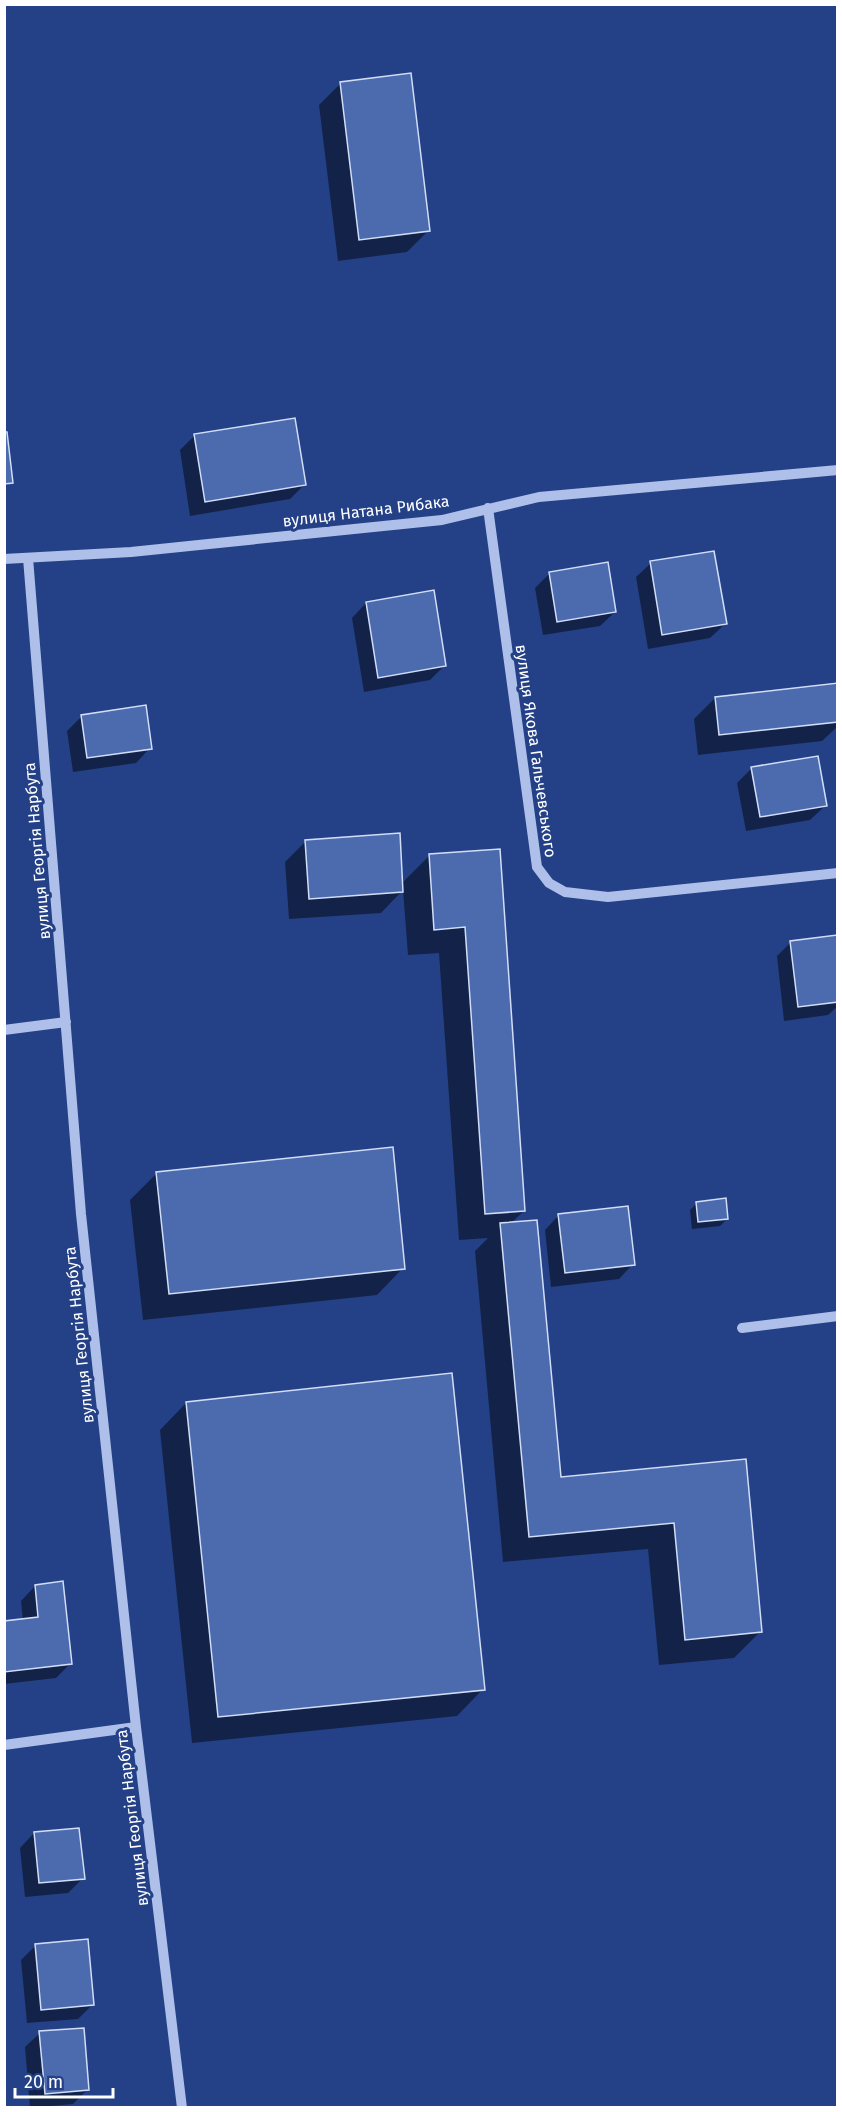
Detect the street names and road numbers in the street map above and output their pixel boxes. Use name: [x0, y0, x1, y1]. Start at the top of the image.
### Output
street label: вулиця Натана Рибака: [282, 491, 450, 531]
street label: вулиця Якова Гальчевського: [512, 643, 560, 859]
street label: вулиця Георгія Нарбута: [20, 762, 54, 940]
street label: вулиця Георгія Нарбута: [60, 1246, 98, 1424]
street label: вулиця Георгія Нарбута: [112, 1729, 152, 1907]

